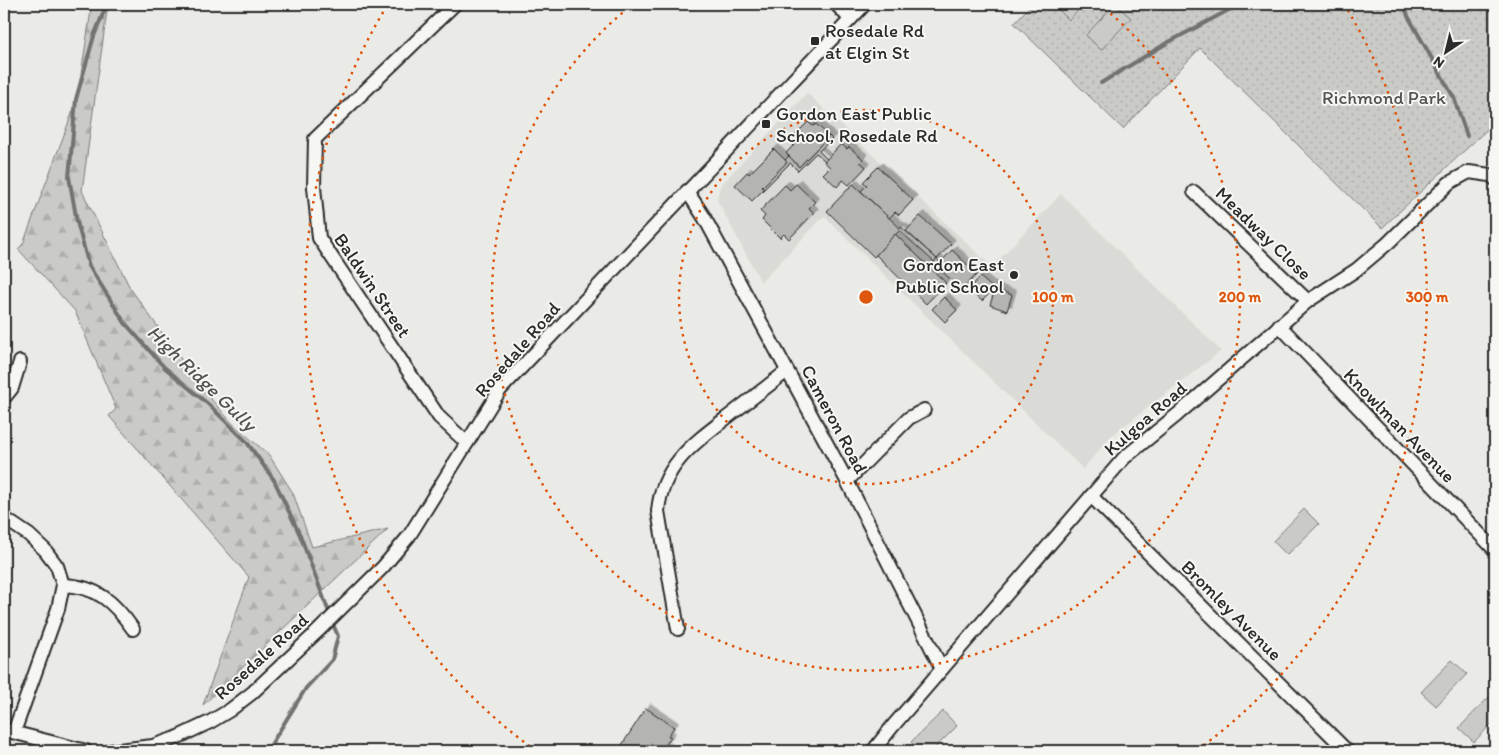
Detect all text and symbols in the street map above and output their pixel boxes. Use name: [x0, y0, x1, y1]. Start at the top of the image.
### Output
place label: Rosedale Rd at Elgin St: [825, 19, 925, 64]
north arrow: [1422, 28, 1472, 78]
marker: Rosedale Rd at Elgin St: [809, 35, 821, 47]
text: N: [1430, 53, 1448, 72]
park label: Richmond Park: [1322, 86, 1446, 109]
place label: Gordon East Public School, Rosedale Rd: [776, 102, 938, 147]
marker: Gordon East Public School, Rosedale Rd: [760, 118, 772, 130]
street label: Meadway Close: [1211, 182, 1316, 285]
street label: Baldwin Street: [329, 229, 416, 342]
place label: Gordon East Public School: [895, 253, 1005, 298]
marker: Gordon East Public School: [1008, 269, 1020, 281]
centre of rings: [857, 288, 875, 306]
text: 100 m: [1032, 288, 1074, 306]
text: 200 m: [1219, 288, 1262, 306]
text: 300 m: [1406, 288, 1449, 306]
street label: Rosedale Road: [470, 297, 565, 402]
water label: High Ridge Gully: [142, 320, 263, 438]
street label: Cameron Road: [796, 361, 873, 478]
street label: Knowlman Avenue: [1339, 363, 1460, 488]
street label: Kulgoa Road: [1099, 376, 1192, 461]
street label: Bromley Avenue: [1177, 555, 1287, 665]
street label: Rosedale Road: [209, 608, 314, 705]

